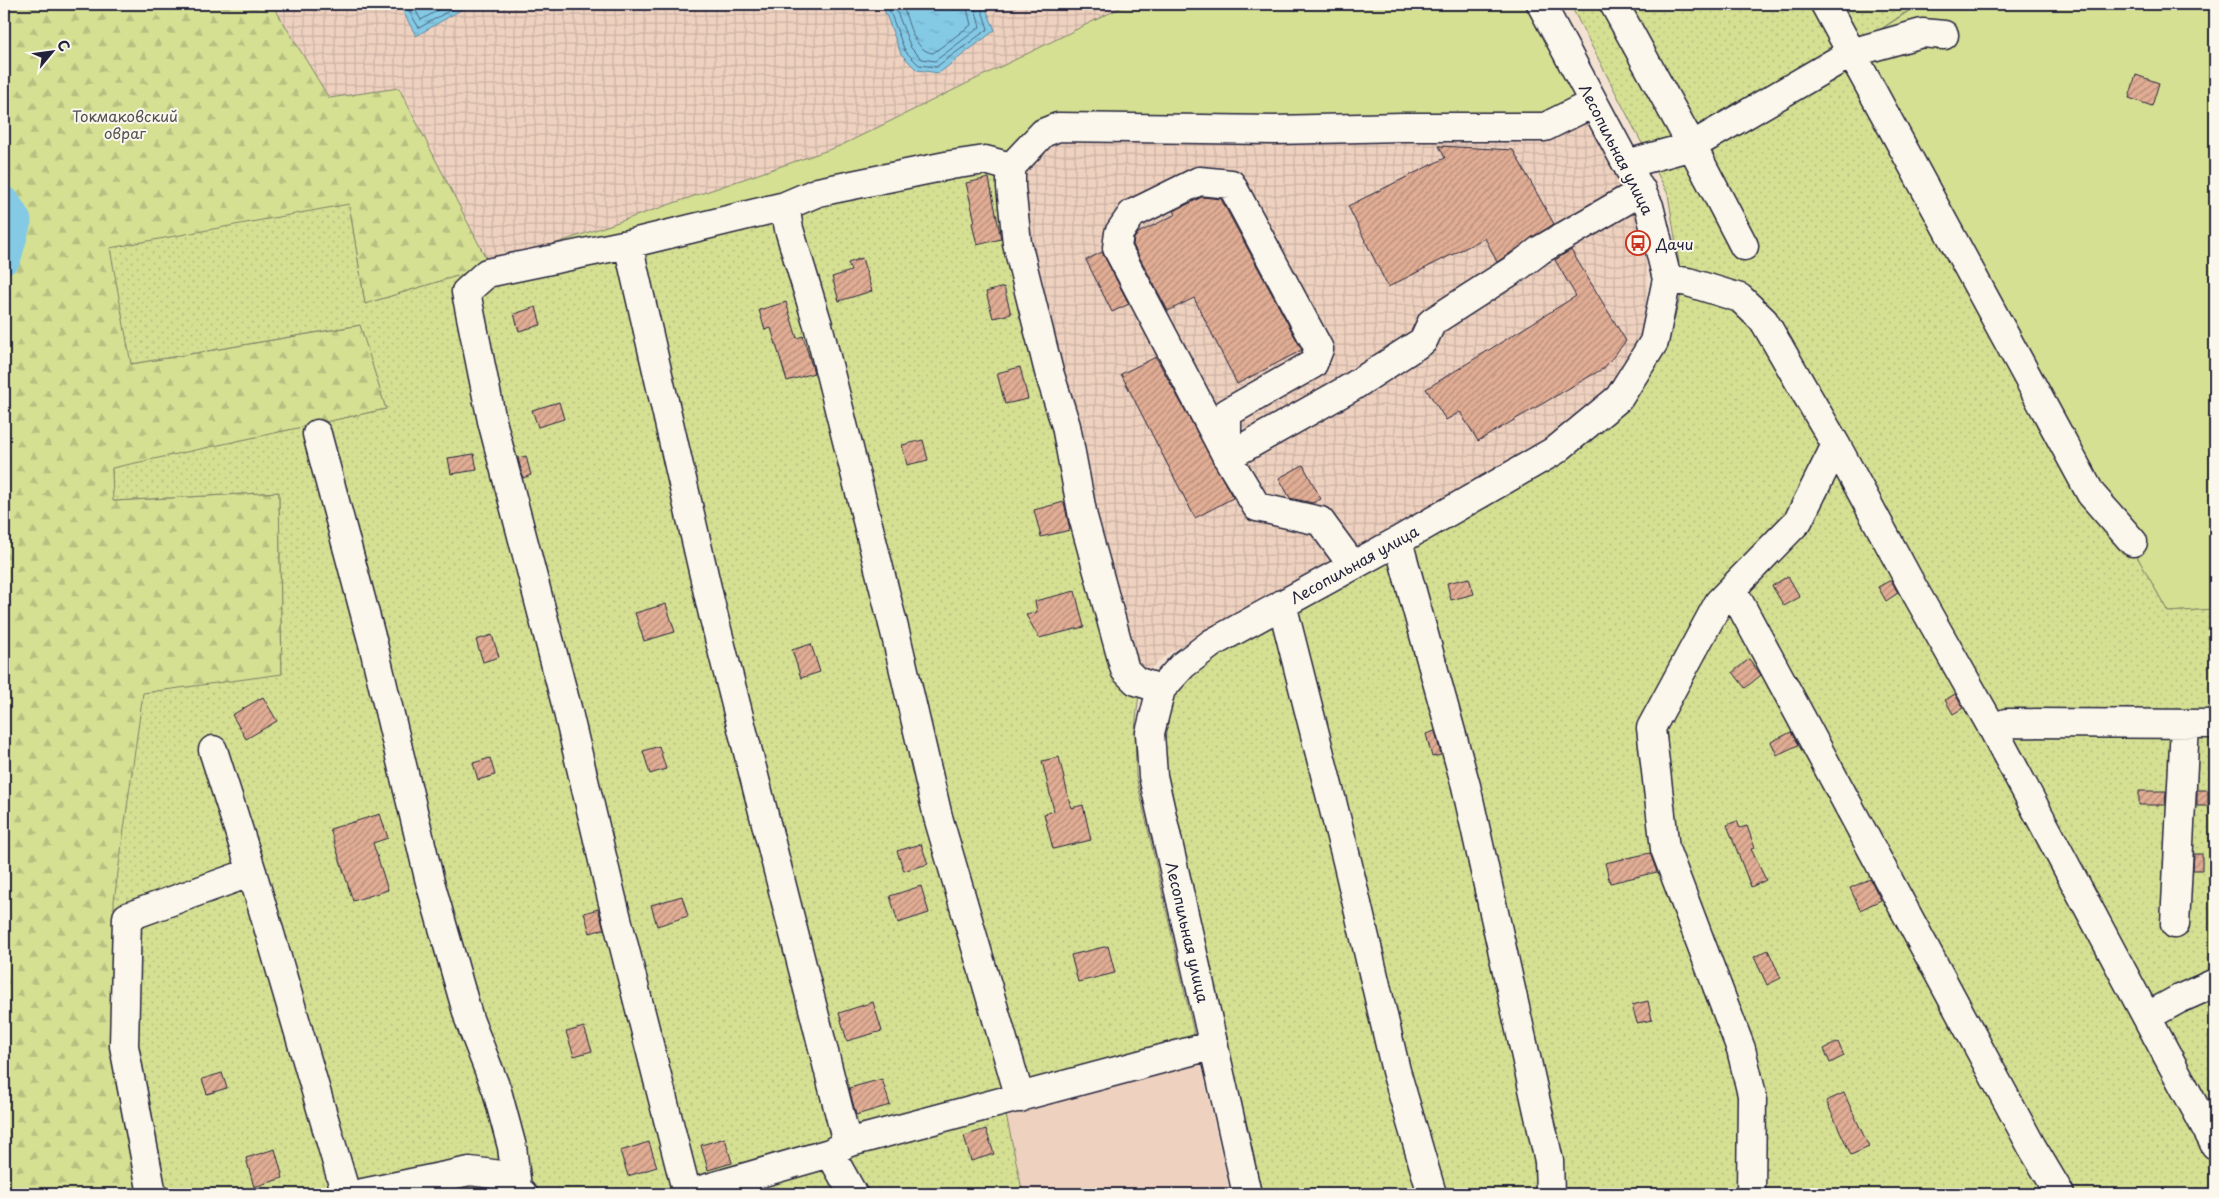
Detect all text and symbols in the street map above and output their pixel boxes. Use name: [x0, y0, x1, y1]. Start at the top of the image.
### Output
north arrow: [28, 28, 78, 78]
text: С: [52, 36, 76, 55]
street label: Лесопильная улица: [1574, 80, 1660, 219]
park label: Токмаковский овраг: [72, 104, 178, 144]
bus stop icon: Дачи: [1625, 230, 1651, 256]
place label: Дачи: [1655, 232, 1694, 255]
street label: Лесопильная улица: [1285, 519, 1423, 609]
street label: Лесопильная улица: [1161, 859, 1216, 1005]

